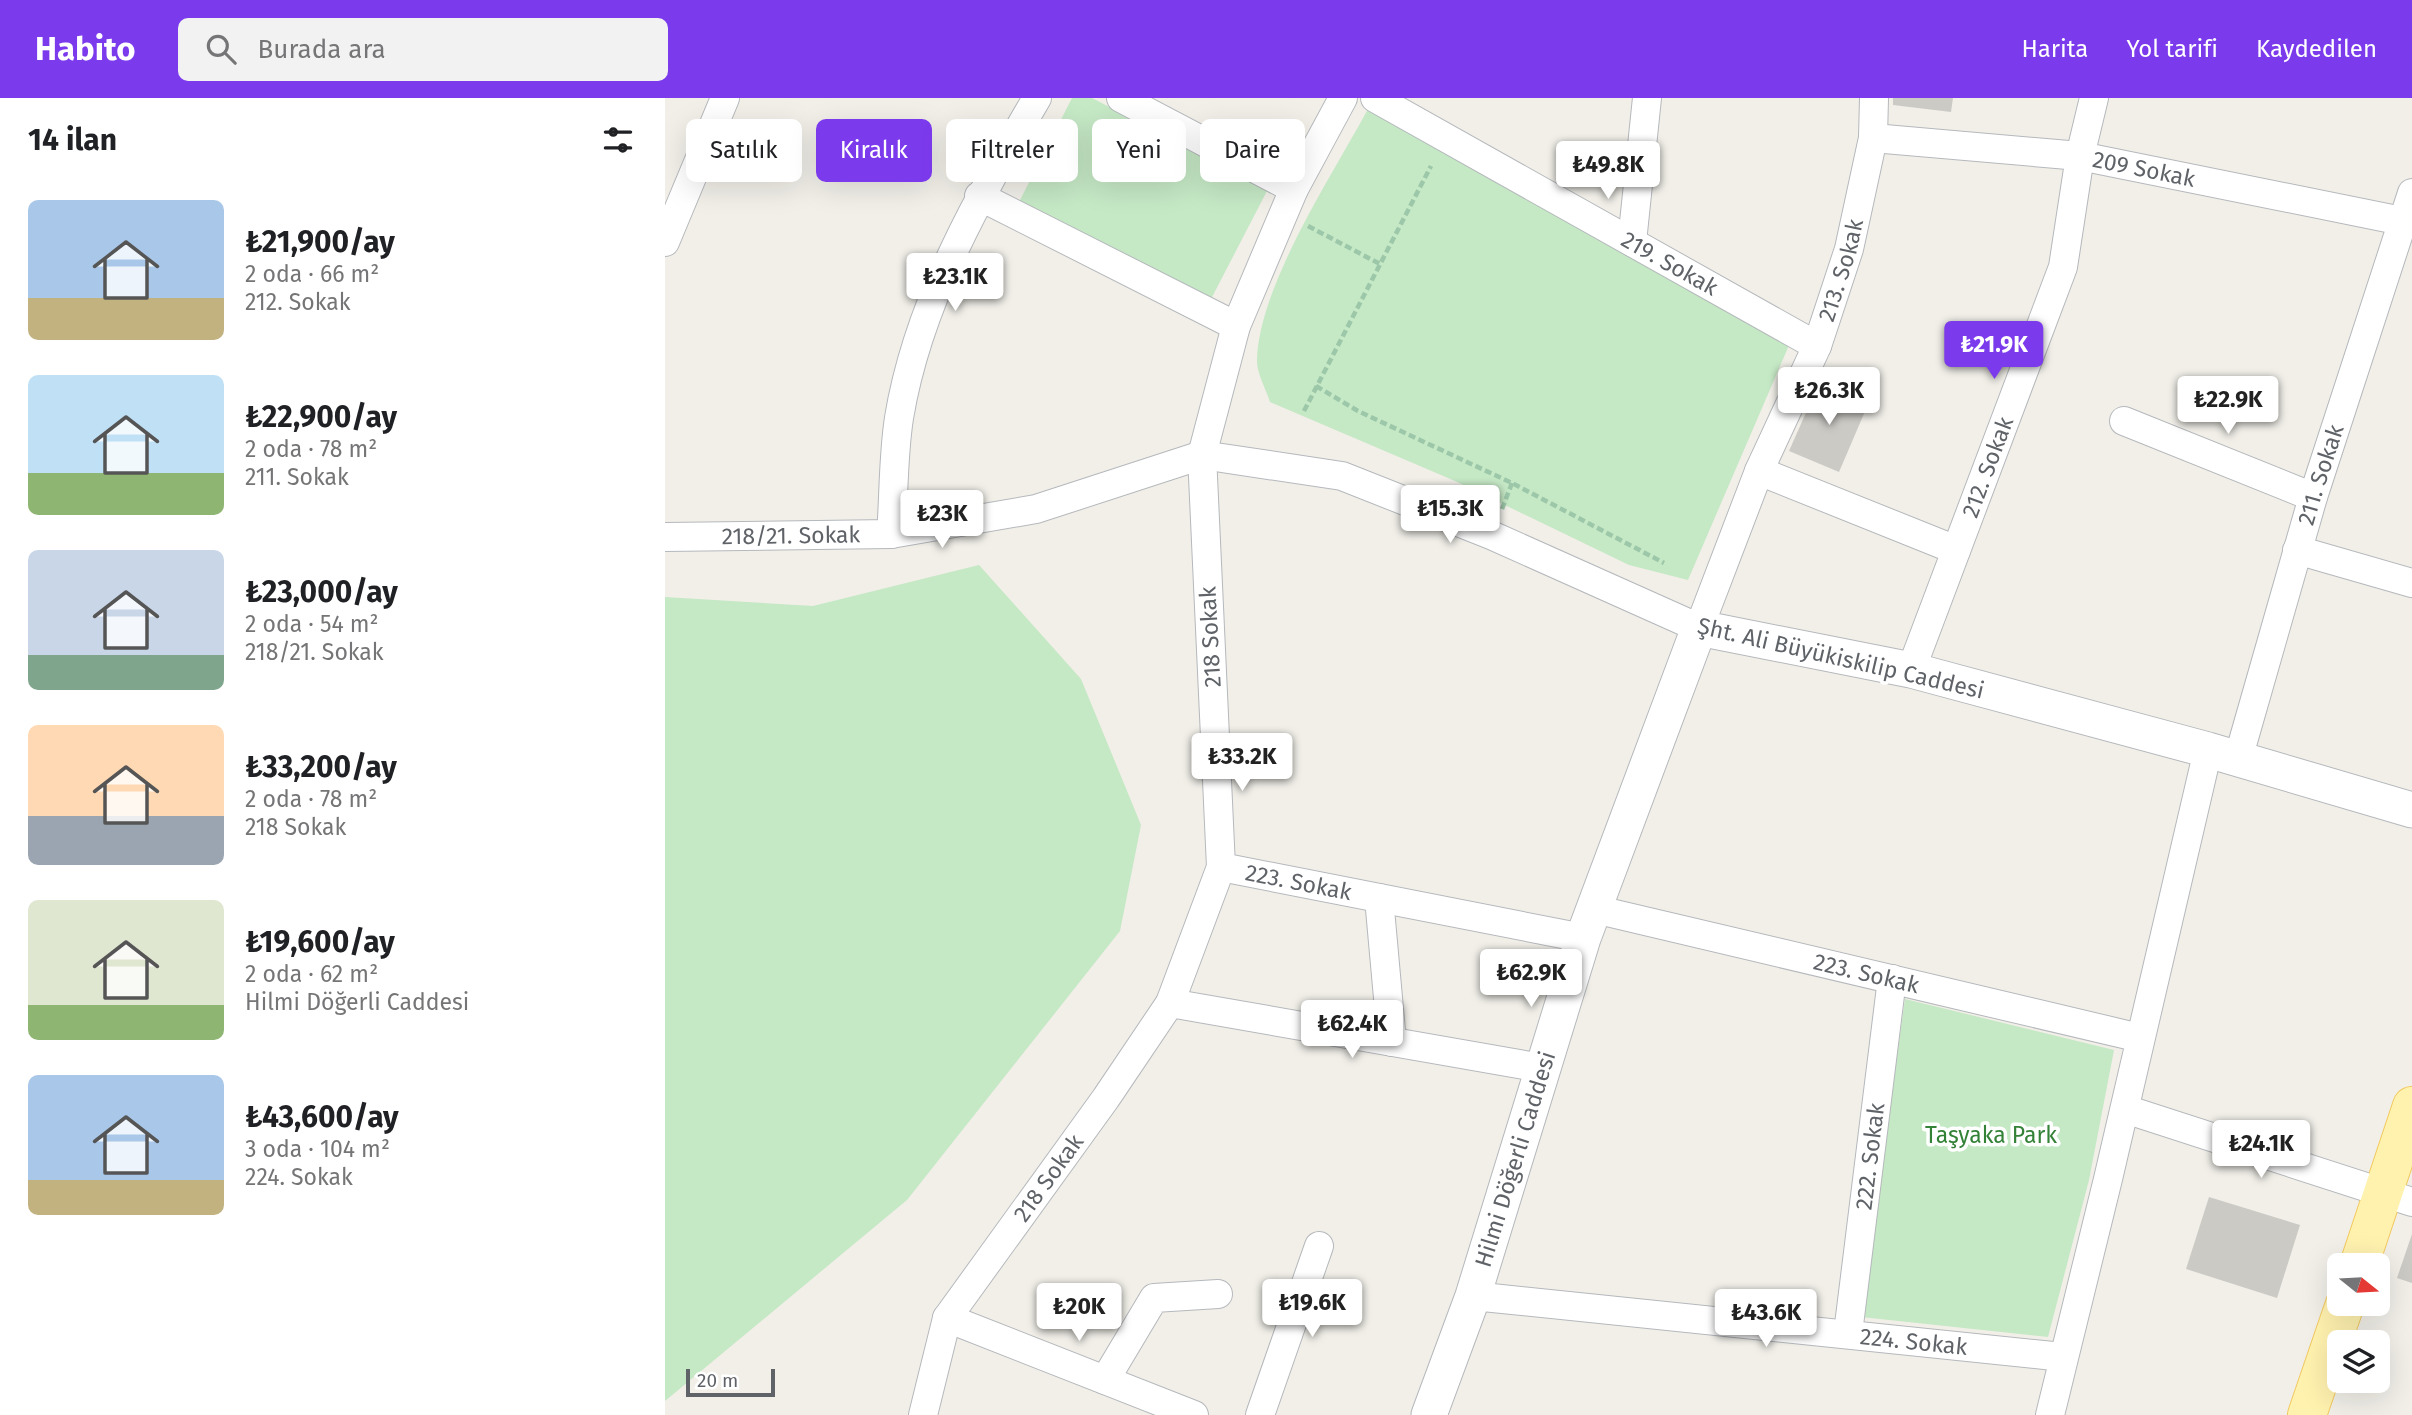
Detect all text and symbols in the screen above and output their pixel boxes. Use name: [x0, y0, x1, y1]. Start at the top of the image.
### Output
search box: [178, 18, 668, 81]
text: Habito: [35, 29, 136, 69]
icon: search: [202, 30, 240, 68]
text: Burada ara: [258, 34, 386, 65]
text: Harita: [2021, 35, 2088, 63]
text: Yol tarifi: [2126, 35, 2218, 63]
text: Kaydedilen: [2256, 35, 2377, 63]
chip: Satılık: [686, 119, 802, 182]
chip: Kiralık: [816, 119, 932, 182]
chip: Filtreler: [946, 119, 1078, 182]
chip: Yeni: [1092, 119, 1186, 182]
chip: Daire: [1200, 119, 1305, 182]
icon: filters: [599, 121, 637, 159]
text: 14 ilan: [28, 122, 117, 158]
pin: ₺49.8K: [1551, 141, 1665, 201]
street label: 209 Sokak: [2090, 145, 2198, 193]
text: ₺49.8K: [1572, 150, 1644, 178]
street label: 213. Sokak: [1812, 216, 1869, 325]
text: ₺21,900/ay: [245, 224, 395, 260]
street label: 219. Sokak: [1617, 225, 1723, 302]
icon: home: [84, 228, 168, 312]
pin: ₺23.1K: [898, 254, 1012, 313]
text: 2 oda · 66 m²: [245, 260, 379, 288]
text: ₺23.1K: [922, 262, 988, 290]
text: 212. Sokak: [245, 288, 350, 316]
pin: ₺21.9K: [1937, 322, 2051, 381]
text: ₺21.9K: [1960, 330, 2028, 358]
pin: ₺26.3K: [1772, 368, 1886, 427]
text: ₺26.3K: [1794, 376, 1864, 404]
pin: ₺22.9K: [2171, 376, 2285, 436]
text: ₺22.9K: [2193, 385, 2263, 413]
text: ₺22,900/ay: [245, 399, 397, 435]
icon: home: [84, 403, 168, 487]
street label: 212. Sokak: [1956, 412, 2019, 521]
street label: 211. Sokak: [2292, 421, 2350, 528]
text: 2 oda · 78 m²: [245, 435, 377, 463]
text: 211. Sokak: [245, 463, 349, 491]
pin: ₺15.3K: [1393, 486, 1507, 545]
pin: ₺23K: [901, 490, 983, 550]
text: ₺15.3K: [1417, 494, 1483, 522]
text: ₺23K: [916, 499, 968, 527]
street label: 218/21. Sokak: [721, 520, 861, 550]
text: ₺23,000/ay: [245, 574, 398, 610]
icon: home: [84, 578, 168, 662]
street label: 218 Sokak: [1193, 586, 1227, 688]
text: 2 oda · 54 m²: [245, 610, 379, 638]
street label: Şht. Ali Büyükiskilip Caddesi: [1695, 611, 1987, 705]
text: 218/21. Sokak: [245, 638, 384, 666]
pin: ₺33.2K: [1185, 734, 1299, 793]
text: ₺33.2K: [1207, 742, 1277, 770]
text: ₺33,200/ay: [245, 749, 397, 785]
icon: home: [84, 753, 168, 837]
text: 2 oda · 78 m²: [245, 785, 377, 813]
text: 218 Sokak: [245, 813, 346, 841]
street label: 223. Sokak: [1243, 858, 1354, 906]
text: ₺19,600/ay: [245, 924, 395, 960]
icon: home: [84, 928, 168, 1012]
street label: 223. Sokak: [1811, 947, 1922, 999]
pin: ₺62.9K: [1474, 950, 1588, 1009]
text: ₺62.9K: [1496, 958, 1566, 986]
text: 2 oda · 62 m²: [245, 960, 378, 988]
text: Hilmi Döğerli Caddesi: [245, 988, 469, 1016]
pin: ₺62.4K: [1295, 1000, 1409, 1060]
text: ₺62.4K: [1317, 1009, 1387, 1037]
street label: Hilmi Döğerli Caddesi: [1469, 1048, 1561, 1271]
text: ₺43,600/ay: [245, 1099, 399, 1135]
street label: 222. Sokak: [1849, 1101, 1891, 1211]
icon: home: [84, 1103, 168, 1187]
park label: Taşyaka Park: [1925, 1121, 2057, 1149]
pin: ₺24.1K: [2204, 1121, 2318, 1180]
street label: 218 Sokak: [1007, 1128, 1090, 1227]
text: ₺24.1K: [2228, 1129, 2294, 1157]
text: 3 oda · 104 m²: [245, 1135, 390, 1163]
text: 224. Sokak: [245, 1163, 353, 1191]
north arrow: [2327, 1253, 2391, 1316]
map controls: [2327, 1253, 2390, 1393]
pin: ₺19.6K: [1255, 1280, 1369, 1339]
pin: ₺20K: [1038, 1284, 1120, 1343]
text: ₺19.6K: [1278, 1288, 1346, 1316]
pin: ₺43.6K: [1709, 1290, 1823, 1349]
text: ₺20K: [1053, 1292, 1105, 1320]
text: ₺43.6K: [1731, 1298, 1801, 1326]
street label: 224. Sokak: [1859, 1322, 1969, 1361]
button: layers: [2327, 1330, 2390, 1393]
scale bar: [686, 1366, 775, 1398]
text: 20 m: [697, 1369, 738, 1392]

